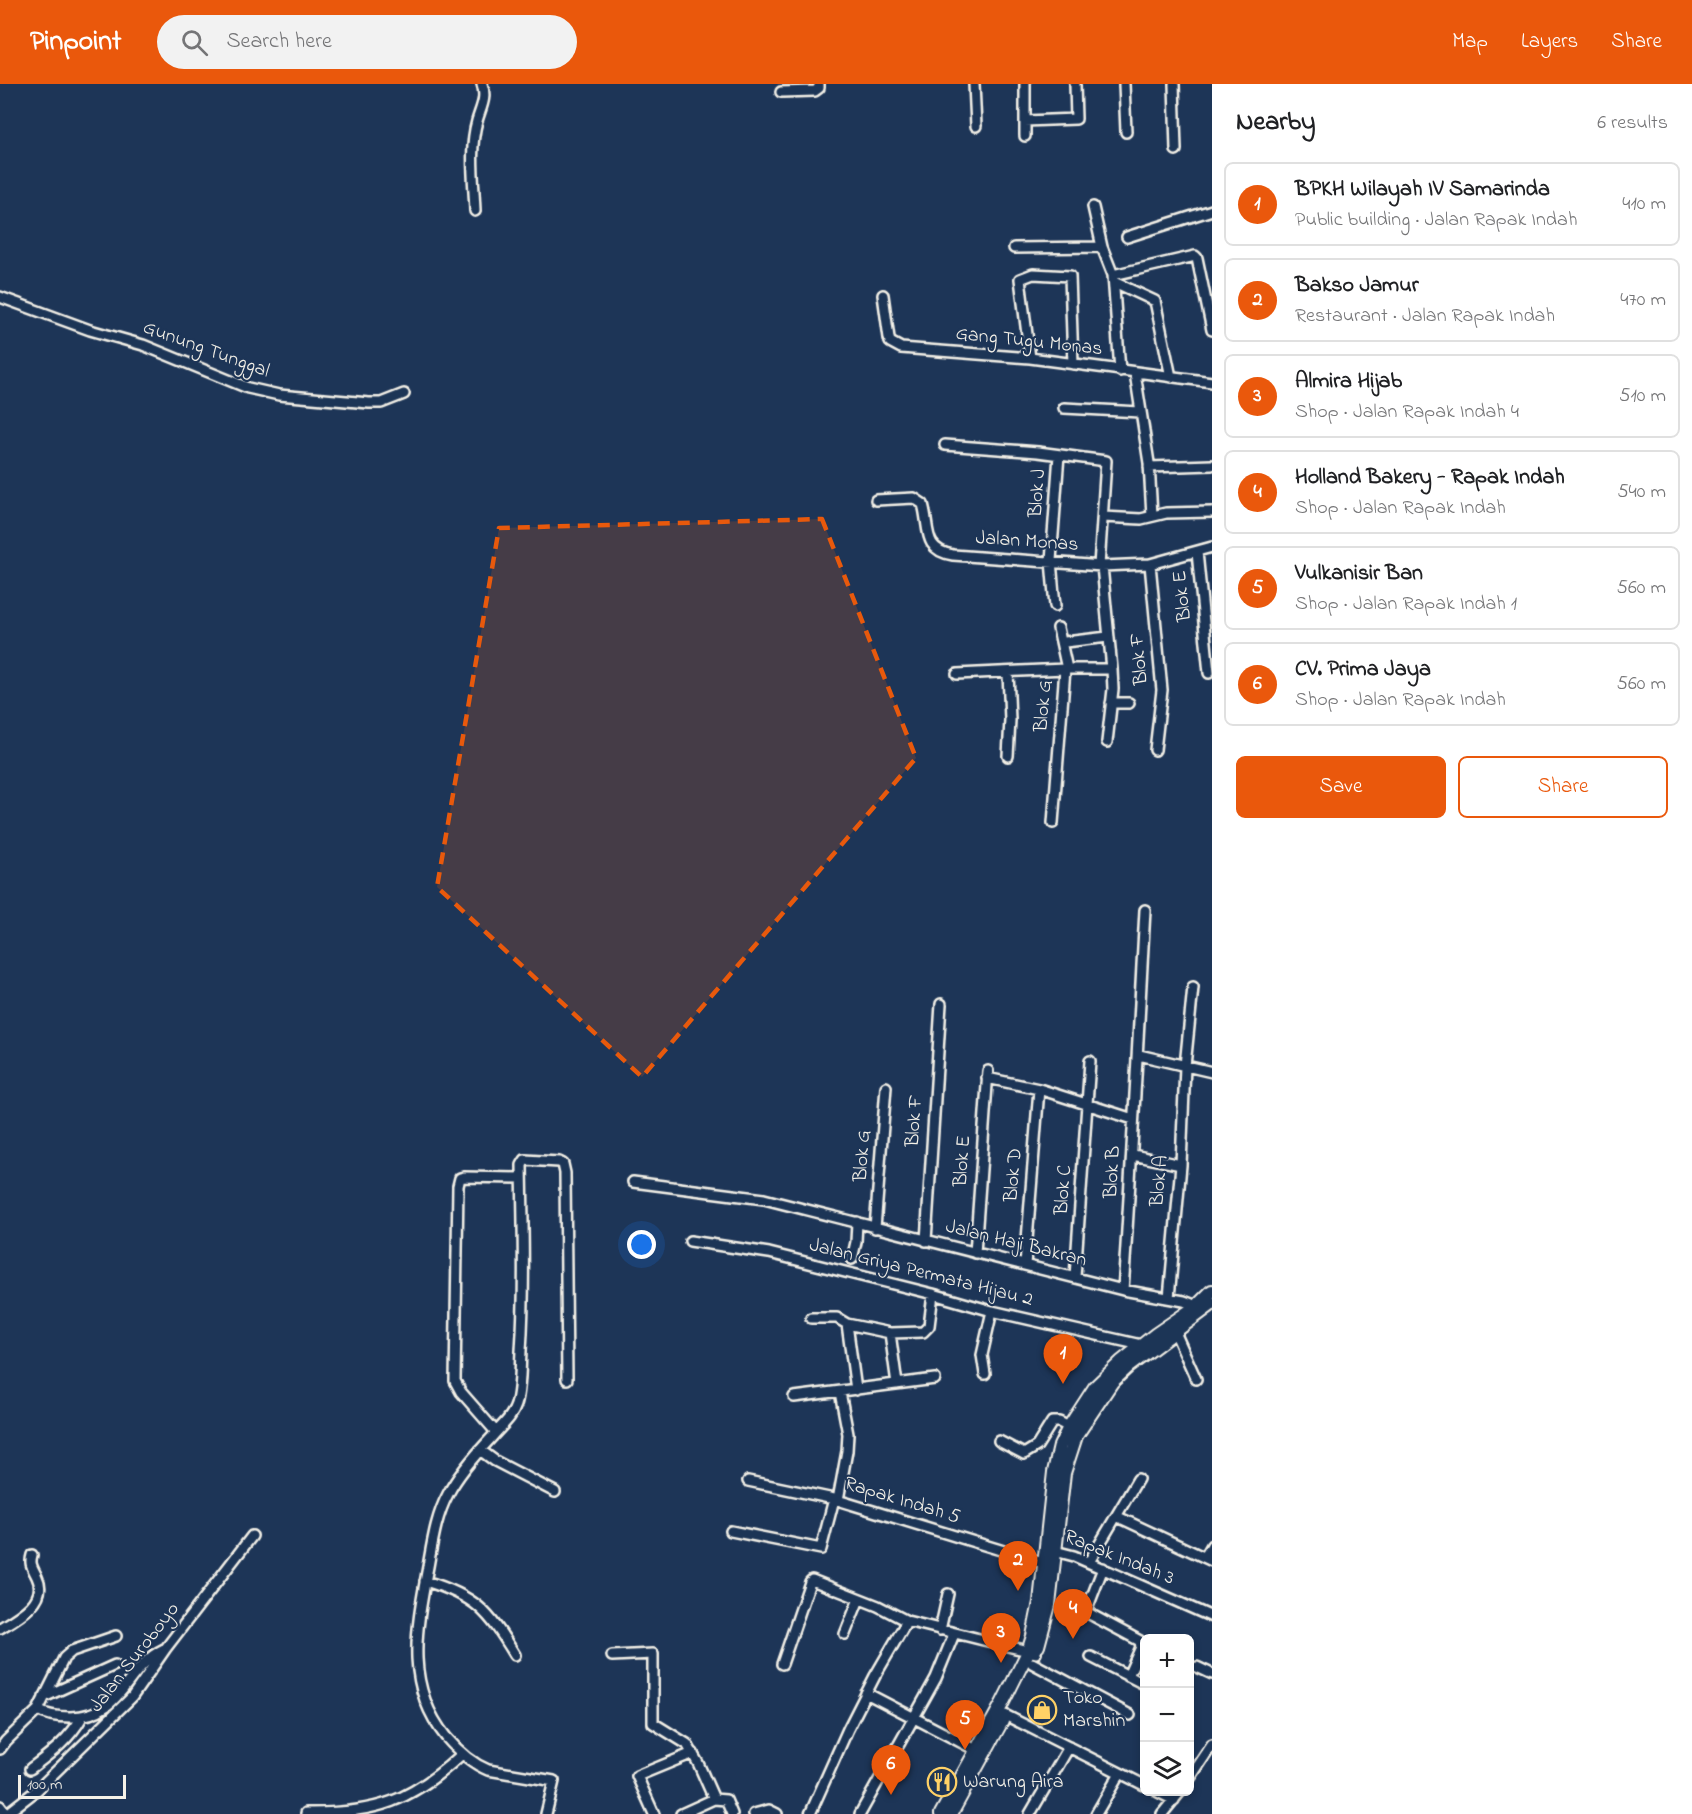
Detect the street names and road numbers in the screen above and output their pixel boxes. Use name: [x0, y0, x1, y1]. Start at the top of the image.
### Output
street label: Gunung Tunggal: [138, 314, 273, 387]
street label: Gang Tugu Monas: [954, 320, 1104, 365]
street label: Blok J: [1022, 468, 1054, 519]
street label: Jalan Monas: [975, 524, 1079, 560]
street label: Blok E: [1166, 569, 1200, 624]
street label: Blok F: [1123, 632, 1157, 687]
street label: Blok G: [1027, 679, 1061, 734]
street label: Blok F: [899, 1094, 931, 1149]
street label: Blok G: [847, 1129, 879, 1184]
street label: Blok E: [947, 1134, 979, 1189]
street label: Blok B: [1097, 1145, 1129, 1200]
street label: Blok D: [997, 1147, 1031, 1204]
street label: Blok A: [1143, 1154, 1177, 1209]
street label: Blok C: [1048, 1164, 1080, 1217]
street label: Jalan Haji Bakran: [942, 1212, 1090, 1276]
street label: Jalan Griya Permata Hijau 2: [806, 1231, 1036, 1315]
street label: Rapak Indah 5: [840, 1470, 964, 1532]
street label: Rapak Indah 3: [1059, 1523, 1179, 1593]
street label: Jalan Suroboyo: [83, 1597, 187, 1719]

